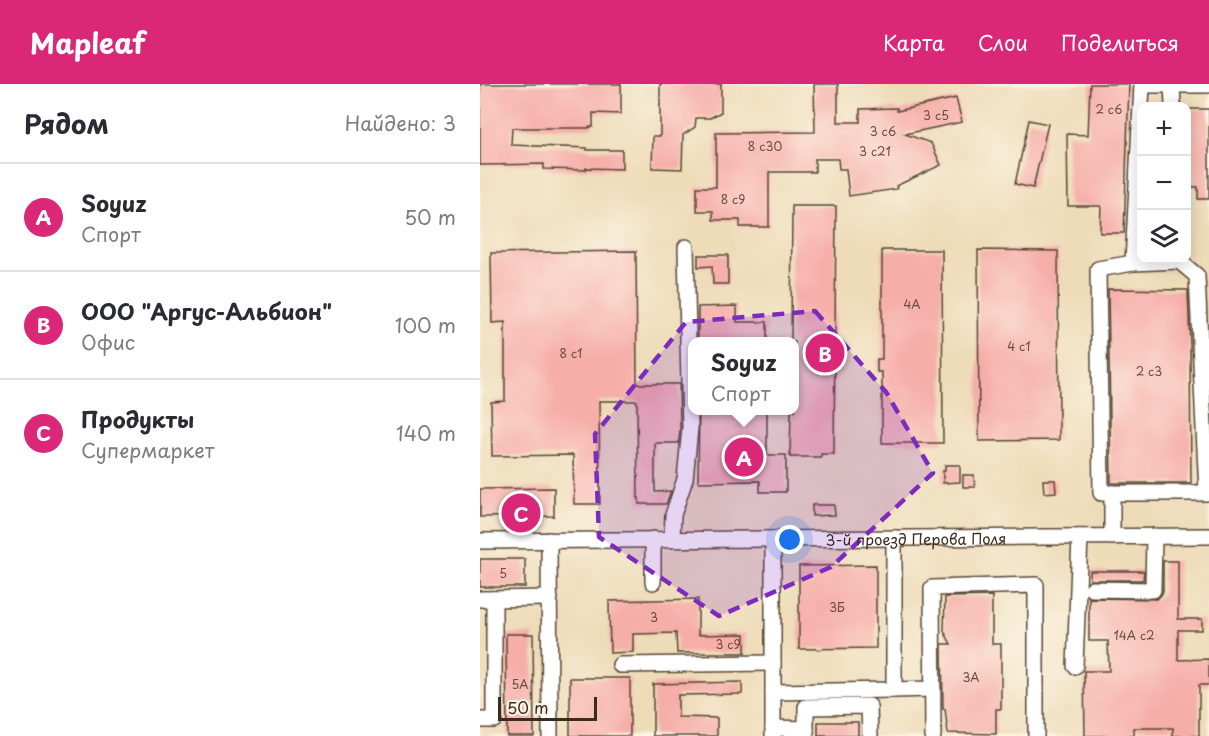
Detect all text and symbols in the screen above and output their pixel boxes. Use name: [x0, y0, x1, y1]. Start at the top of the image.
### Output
text: Mapleaf: [30, 21, 146, 64]
text: Карта: [883, 26, 945, 58]
text: Слои: [978, 26, 1028, 58]
text: Поделиться: [1061, 26, 1179, 58]
house number: 2 с6: [1095, 100, 1123, 118]
map controls: [1137, 102, 1191, 264]
button: +: [1137, 102, 1191, 156]
text: Рядом: [24, 104, 109, 143]
house number: 3 с5: [923, 106, 949, 124]
text: Найдено: 3: [345, 108, 456, 138]
house number: 3 с6: [870, 122, 896, 140]
house number: 8 с30: [748, 137, 782, 155]
house number: 3 с21: [859, 142, 891, 160]
button: −: [1137, 156, 1191, 210]
text: Soyuz: [81, 186, 146, 219]
house number: 8 с9: [721, 190, 745, 208]
text: A: [36, 202, 51, 232]
text: 50 m: [404, 202, 456, 232]
button: layers: [1137, 210, 1191, 264]
text: Спорт: [81, 219, 141, 249]
text: ООО "Аргус-Альбион": [81, 294, 332, 327]
house number: 4А: [903, 295, 921, 313]
text: B: [37, 310, 50, 340]
text: 100 m: [395, 310, 456, 340]
text: Офис: [81, 327, 135, 357]
pin: B: [806, 330, 844, 376]
popup: [688, 337, 799, 415]
house number: 4 с1: [1007, 337, 1031, 355]
house number: 8 с1: [559, 344, 583, 362]
text: Soyuz: [711, 345, 776, 378]
house number: 2 с3: [1136, 362, 1162, 380]
text: Спорт: [711, 378, 770, 408]
text: Продукты: [81, 402, 194, 435]
text: C: [36, 418, 51, 448]
text: 140 m: [396, 418, 456, 448]
pin: A: [724, 434, 764, 479]
text: Супермаркет: [81, 435, 214, 465]
pin: C: [502, 490, 540, 536]
your location: [775, 525, 804, 554]
street label: 3-й проезд Перова Поля: [825, 526, 1007, 550]
house number: 5: [499, 564, 507, 582]
house number: 3Б: [829, 598, 845, 616]
house number: 3: [650, 608, 658, 626]
house number: 14А с2: [1113, 626, 1155, 644]
house number: 3 с9: [715, 635, 741, 653]
house number: 3А: [962, 668, 980, 686]
house number: 5А: [512, 675, 528, 693]
scale bar: [498, 694, 597, 722]
text: 50 m: [507, 695, 548, 719]

